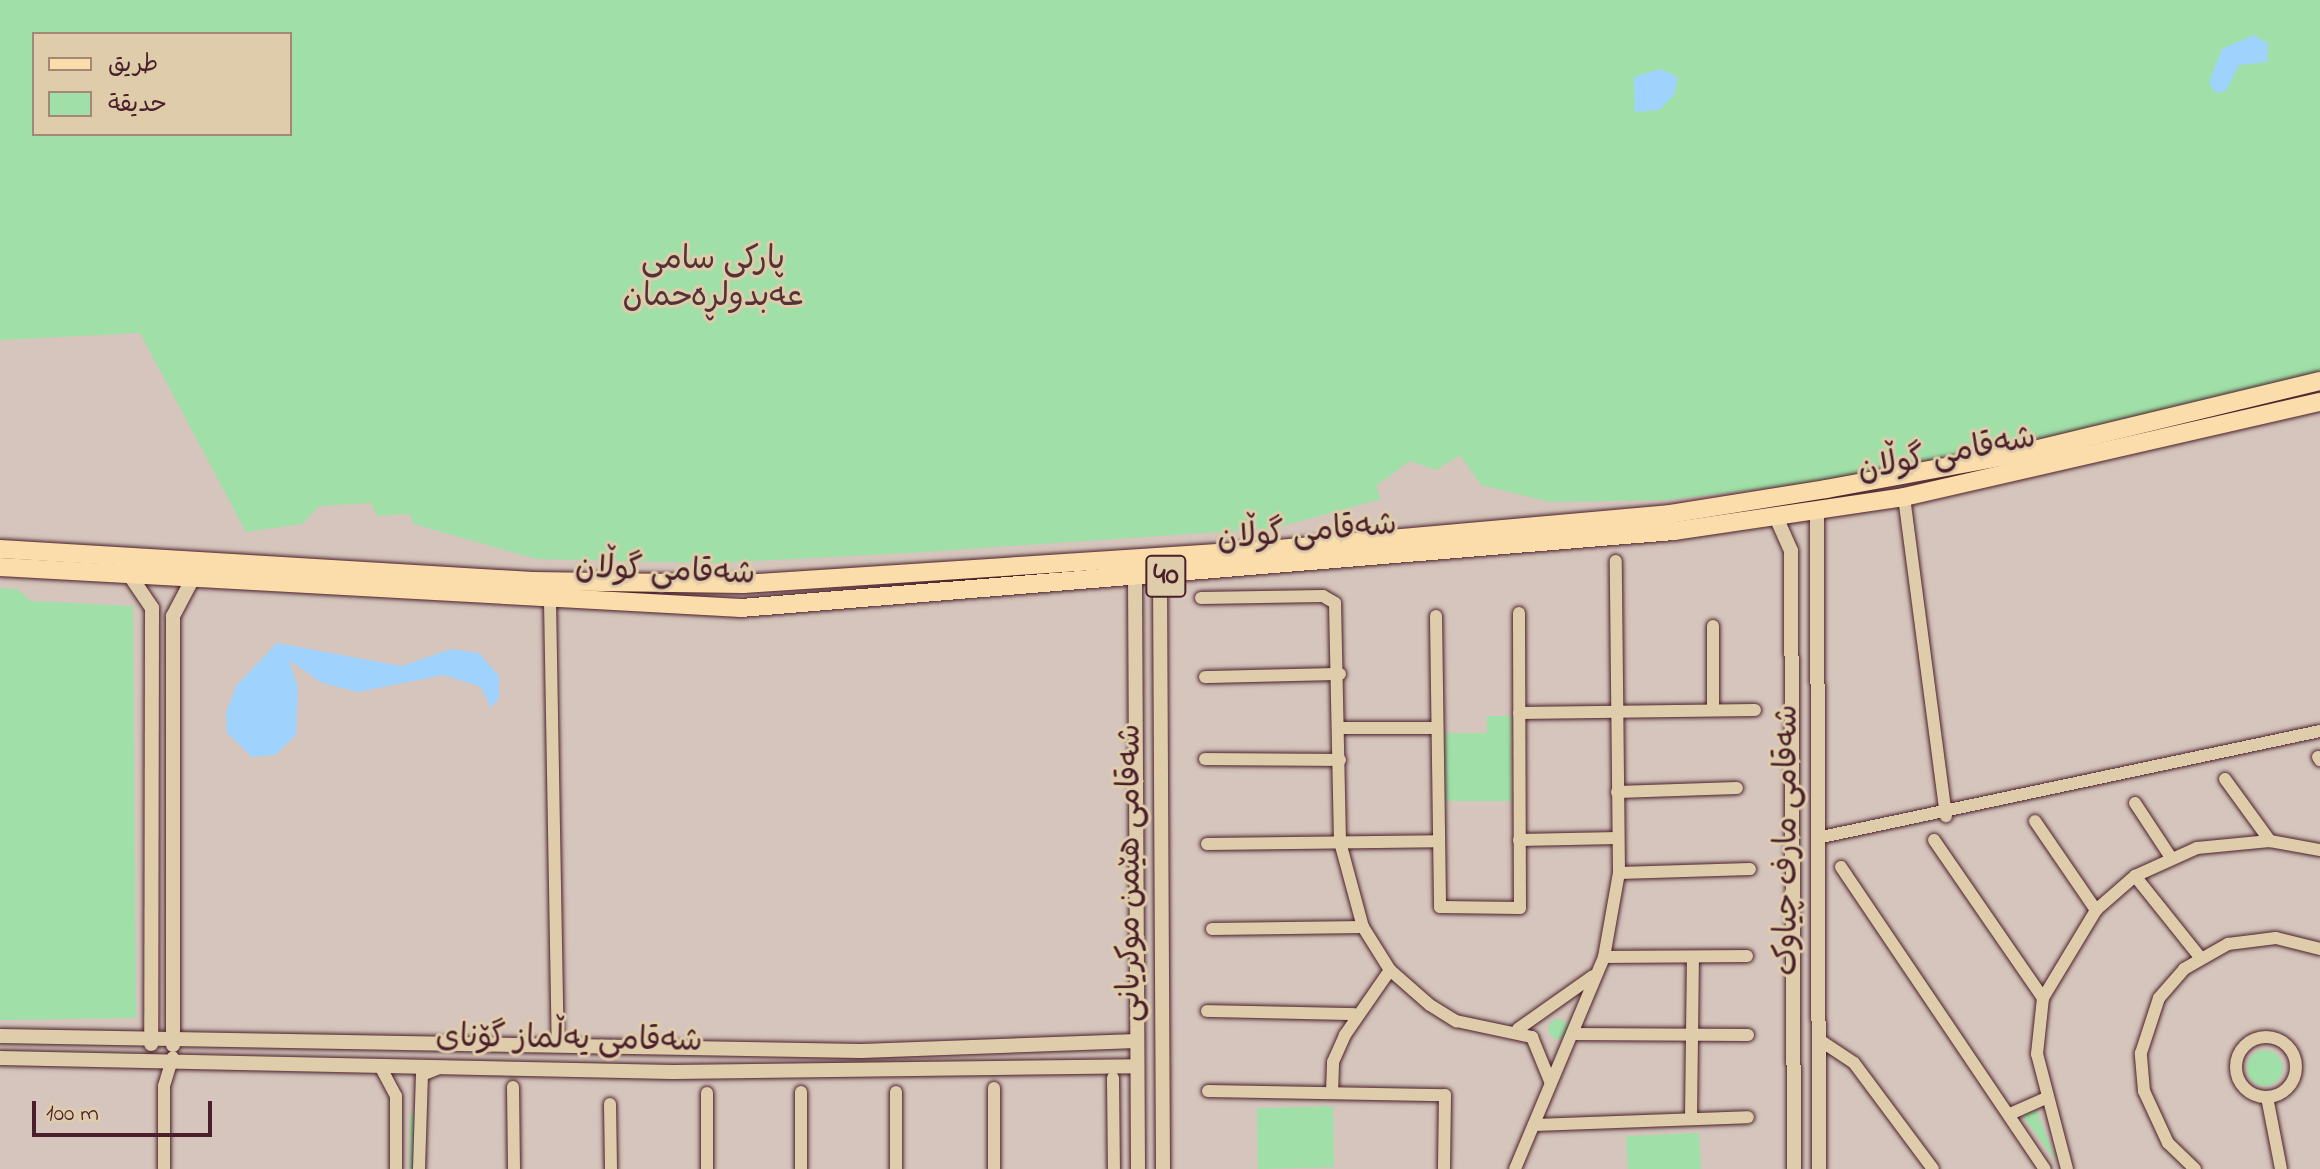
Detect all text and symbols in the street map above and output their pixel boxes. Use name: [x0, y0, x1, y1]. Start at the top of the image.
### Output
legend: [32, 32, 292, 136]
text: طريق: [108, 48, 158, 83]
text: حديقة: [108, 88, 167, 123]
park label: پارکی سامی عەبدولڕەحمان: [622, 243, 804, 318]
street label: شەقامی گوڵان: [1855, 420, 2039, 492]
street label: شەقامی گوڵان: [1215, 507, 1399, 561]
road number: 40: [1144, 550, 1188, 602]
street label: شەقامی گوڵان: [574, 551, 756, 595]
street label: شەقامی مارف چیاوک: [1770, 704, 1808, 976]
street label: شەقامی هێمن موکریانی: [1113, 724, 1151, 1022]
street label: شەقامی یەڵماز گۆنای: [435, 1019, 703, 1063]
scale bar: [36, 1085, 216, 1135]
text: 100 m: [46, 1097, 99, 1132]

